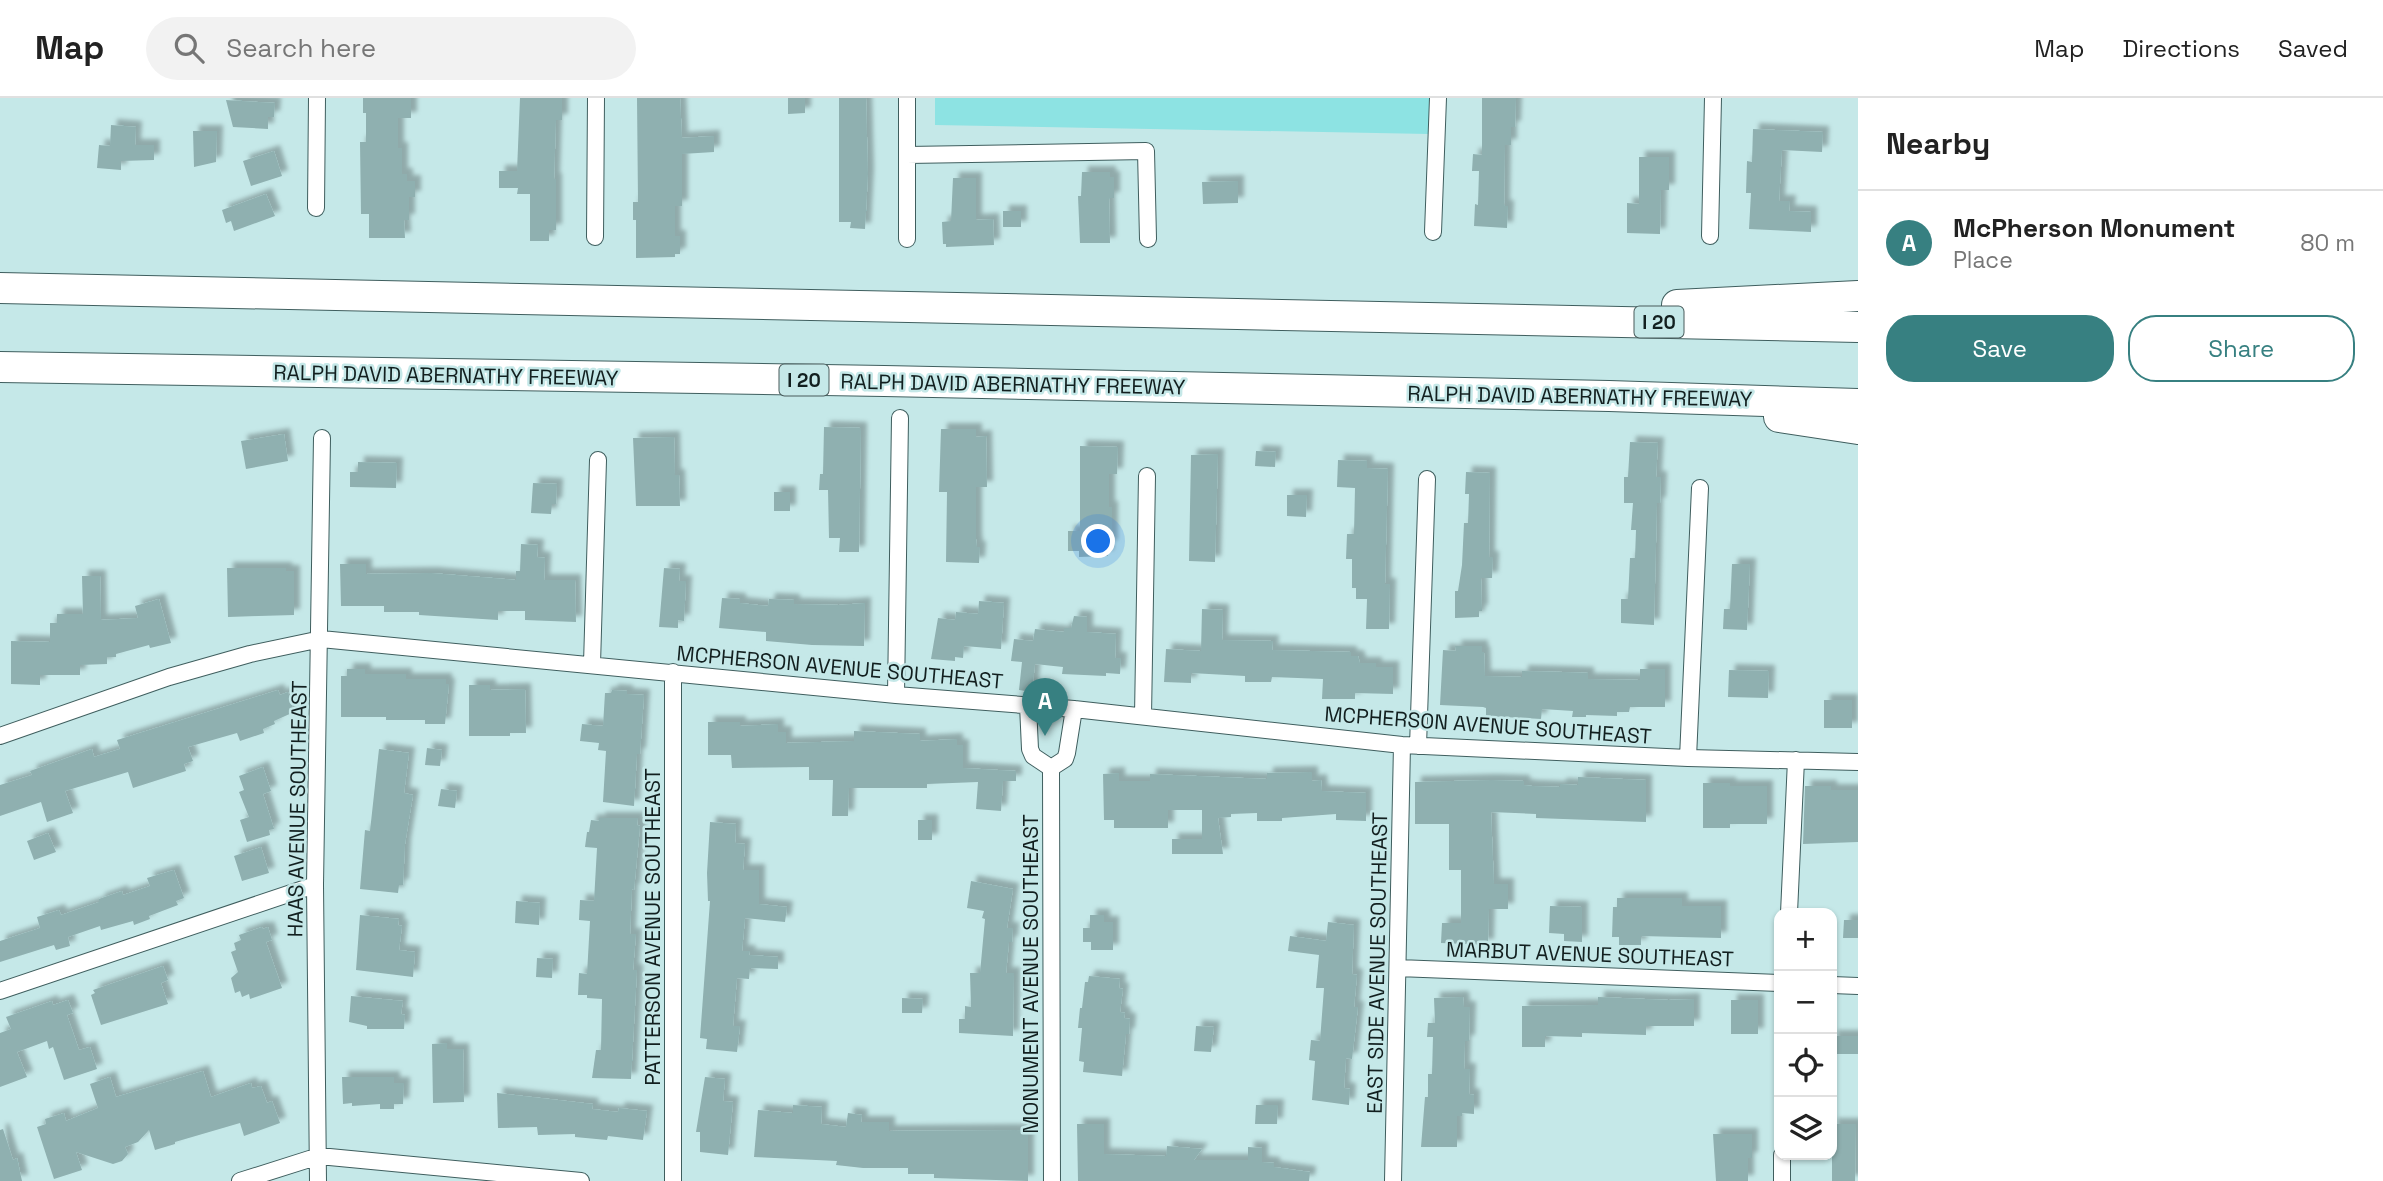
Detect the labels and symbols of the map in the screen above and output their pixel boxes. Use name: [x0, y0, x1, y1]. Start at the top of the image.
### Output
road number: I 20: [1634, 306, 1684, 338]
street label: RALPH DAVID ABERNATHY FREEWAY: [273, 358, 619, 392]
road number: I 20: [780, 364, 828, 396]
street label: RALPH DAVID ABERNATHY FREEWAY: [840, 367, 1186, 401]
street label: RALPH DAVID ABERNATHY FREEWAY: [1407, 379, 1753, 413]
your location: [1081, 524, 1115, 558]
street label: MCPHERSON AVENUE SOUTHEAST: [676, 639, 1004, 695]
pin: A: [1022, 678, 1068, 736]
street label: HAAS AVENUE SOUTHEAST: [281, 680, 313, 938]
street label: MCPHERSON AVENUE SOUTHEAST: [1324, 700, 1652, 750]
street label: PATTERSON AVENUE SOUTHEAST: [639, 768, 666, 1086]
street label: EAST SIDE AVENUE SOUTHEAST: [1361, 812, 1393, 1114]
street label: MONUMENT AVENUE SOUTHEAST: [1017, 814, 1044, 1134]
street label: MARBUT AVENUE SOUTHEAST: [1446, 935, 1734, 973]

